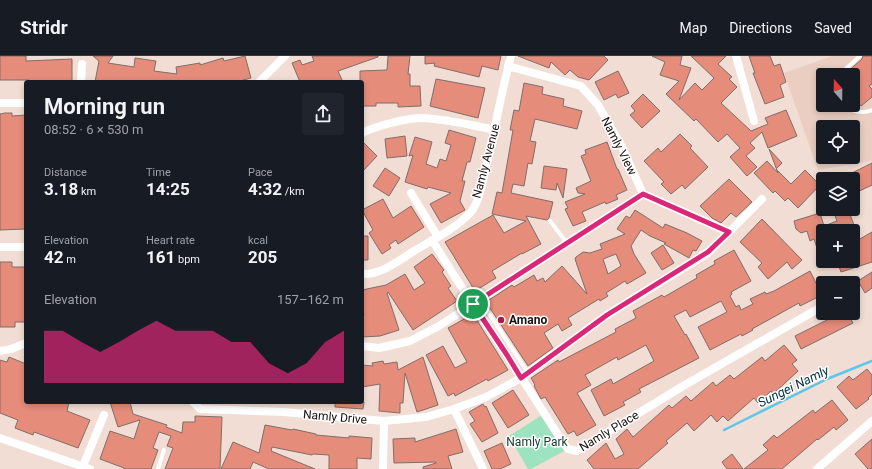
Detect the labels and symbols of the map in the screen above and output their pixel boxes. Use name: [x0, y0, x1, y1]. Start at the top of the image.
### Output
north arrow: [816, 68, 860, 112]
street label: Namly View: [598, 115, 640, 177]
street label: Namly Avenue: [469, 122, 503, 200]
pin: [456, 287, 490, 321]
place label: Amano: [509, 313, 547, 327]
marker: Amano: [496, 315, 506, 325]
water label: Sungei Namly: [755, 362, 832, 410]
street label: Namly Drive: [302, 407, 368, 427]
street label: Namly Place: [577, 408, 641, 454]
park label: Namly Park: [506, 435, 569, 449]

